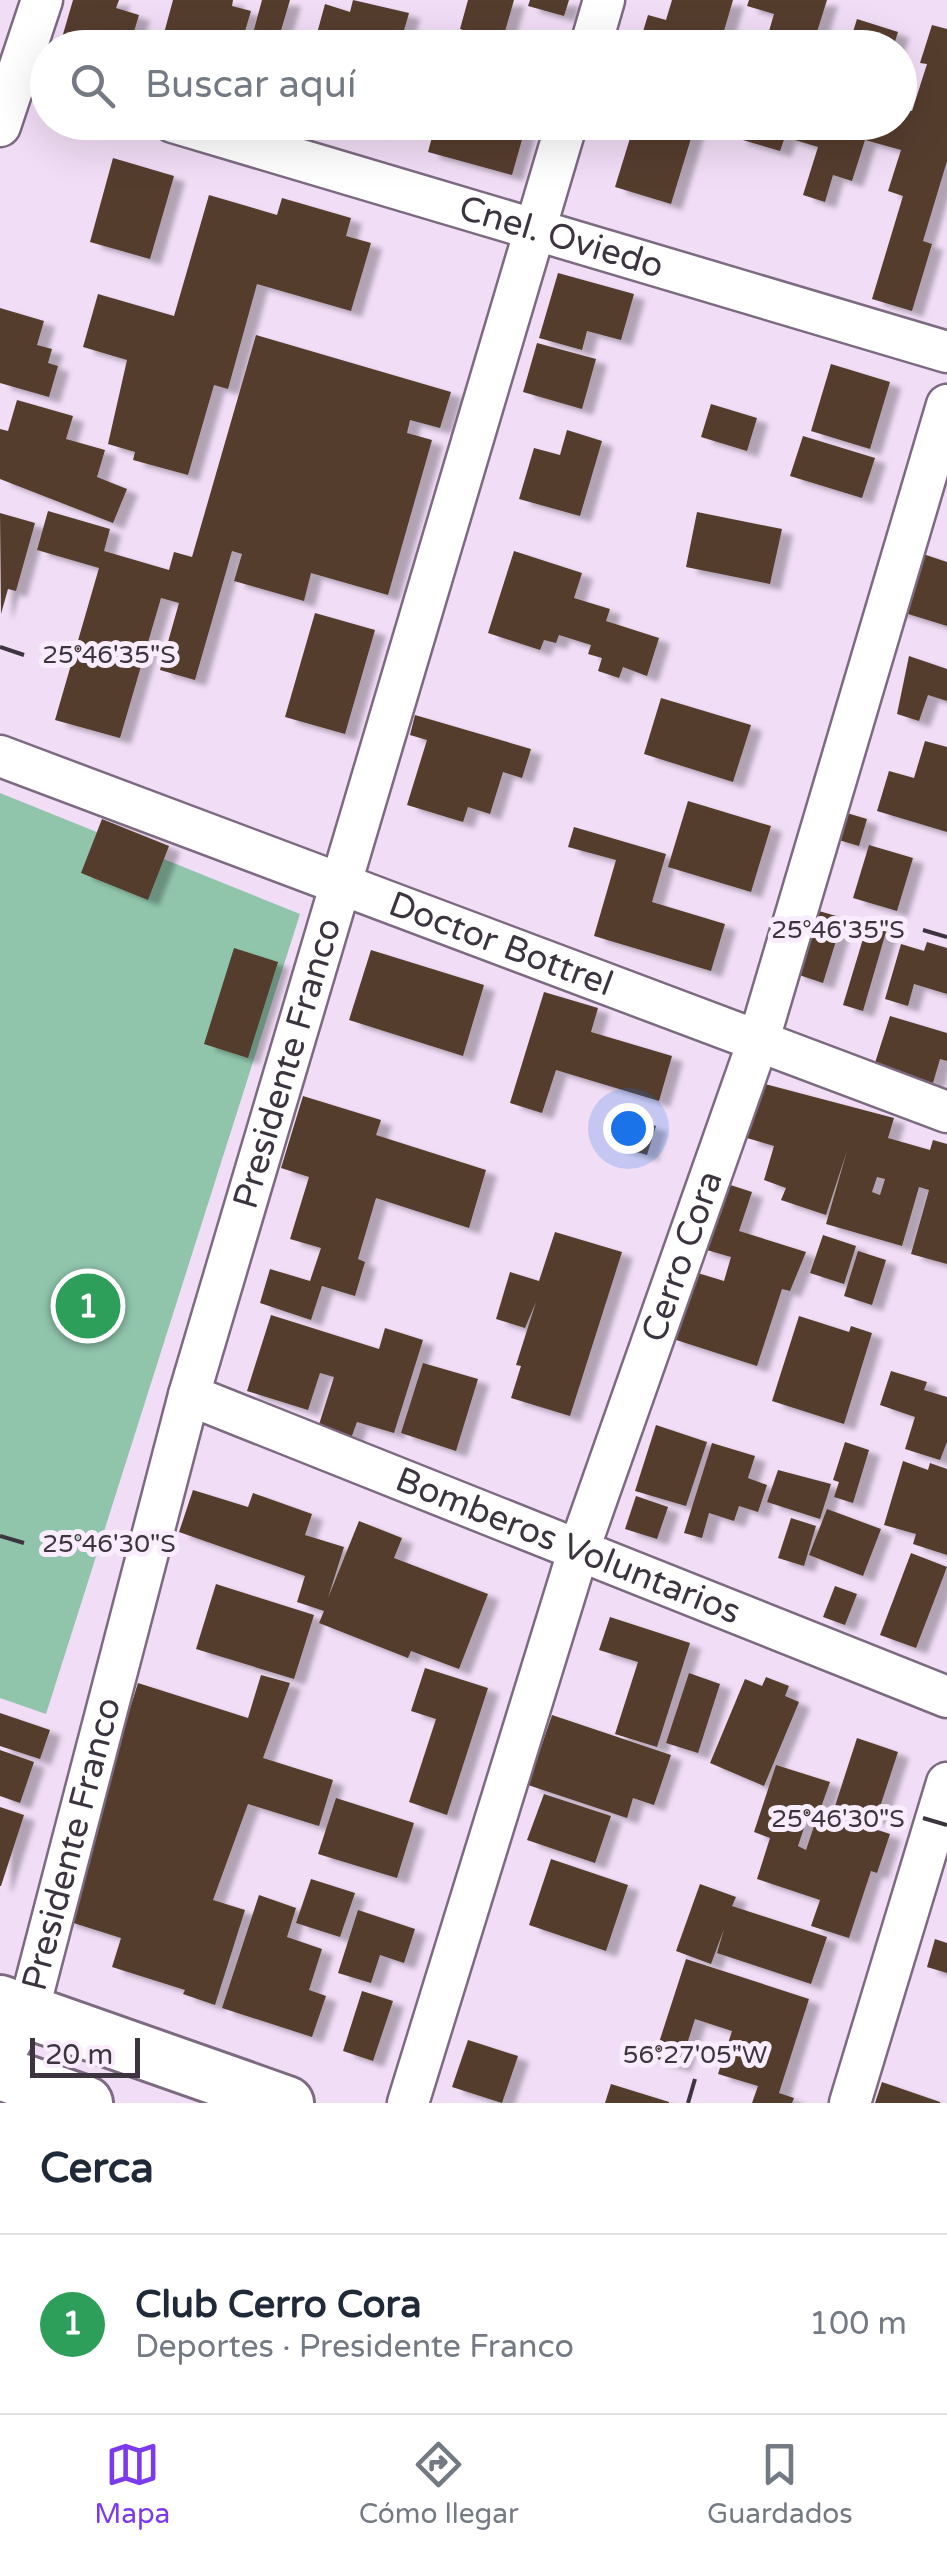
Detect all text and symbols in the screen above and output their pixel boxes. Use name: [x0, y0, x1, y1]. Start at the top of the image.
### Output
search box: [30, 30, 917, 140]
icon: search: [65, 58, 120, 113]
text: Buscar aquí: [145, 62, 356, 108]
street label: Cnel. Oviedo: [454, 187, 668, 288]
text: 25°46'35"S: [42, 640, 176, 670]
street label: Doctor Bottrel: [383, 883, 619, 1005]
street label: Presidente Franco: [225, 913, 350, 1214]
text: 25°46'35"S: [771, 915, 905, 945]
your location: [603, 1103, 654, 1154]
street label: Cerro Cora: [633, 1165, 732, 1348]
pin: 1: [56, 1268, 120, 1344]
street label: Bomberos Voluntarios: [390, 1459, 746, 1634]
text: 25°46'30"S: [42, 1529, 176, 1559]
street label: Presidente Franco: [14, 1693, 130, 1995]
text: 25°46'30"S: [771, 1804, 905, 1834]
scale bar: [30, 2033, 140, 2078]
text: 20 m: [45, 2038, 113, 2072]
text: 56°27'05"W: [623, 2040, 767, 2070]
text: Cerca: [40, 2143, 154, 2194]
text: Club Cerro Cora: [135, 2282, 422, 2328]
text: 1: [62, 2305, 83, 2343]
text: 100 m: [809, 2305, 907, 2343]
text: Deportes · Presidente Franco: [135, 2328, 574, 2366]
tab: Mapa: [94, 2437, 170, 2531]
tab: Cómo llegar: [359, 2437, 519, 2531]
tab: Guardados: [707, 2437, 853, 2531]

